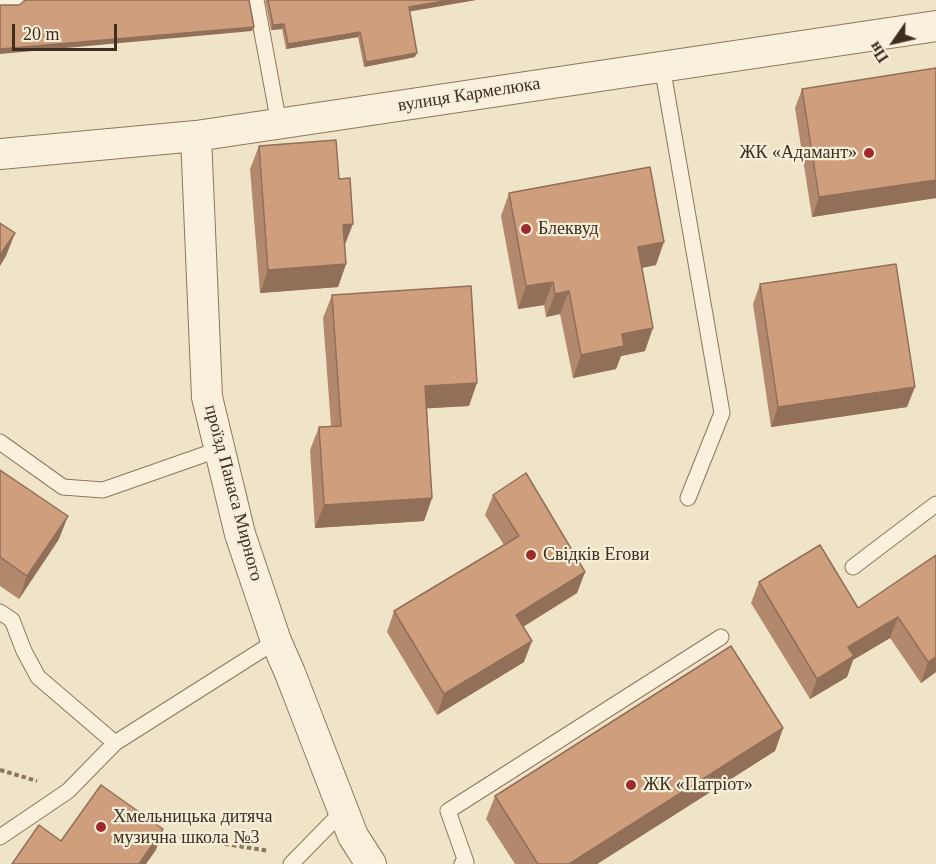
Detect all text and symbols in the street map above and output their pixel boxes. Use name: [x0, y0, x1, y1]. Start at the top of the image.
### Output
scale bar: [15, 12, 120, 50]
north arrow: [864, 12, 924, 72]
text: 20 m: [23, 24, 60, 44]
text: Пн: [866, 39, 892, 66]
street label: вулиця Кармелюка: [396, 73, 542, 117]
place label: ЖК «Адамант»: [739, 142, 857, 164]
marker: ЖК «Адамант»: [862, 146, 876, 160]
place label: Блеквуд: [538, 218, 599, 240]
marker: Блеквуд: [519, 222, 533, 236]
street label: проїзд Панаса Мирного: [199, 403, 267, 583]
place label: Свідків Егови: [543, 544, 649, 566]
marker: Свідків Егови: [524, 548, 538, 562]
place label: ЖК «Патріот»: [643, 774, 753, 796]
marker: ЖК «Патріот»: [624, 778, 638, 792]
place label: Хмельницька дитяча музична школа №3: [113, 806, 272, 848]
marker: Хмельницька дитяча музична школа №3: [94, 820, 108, 834]

